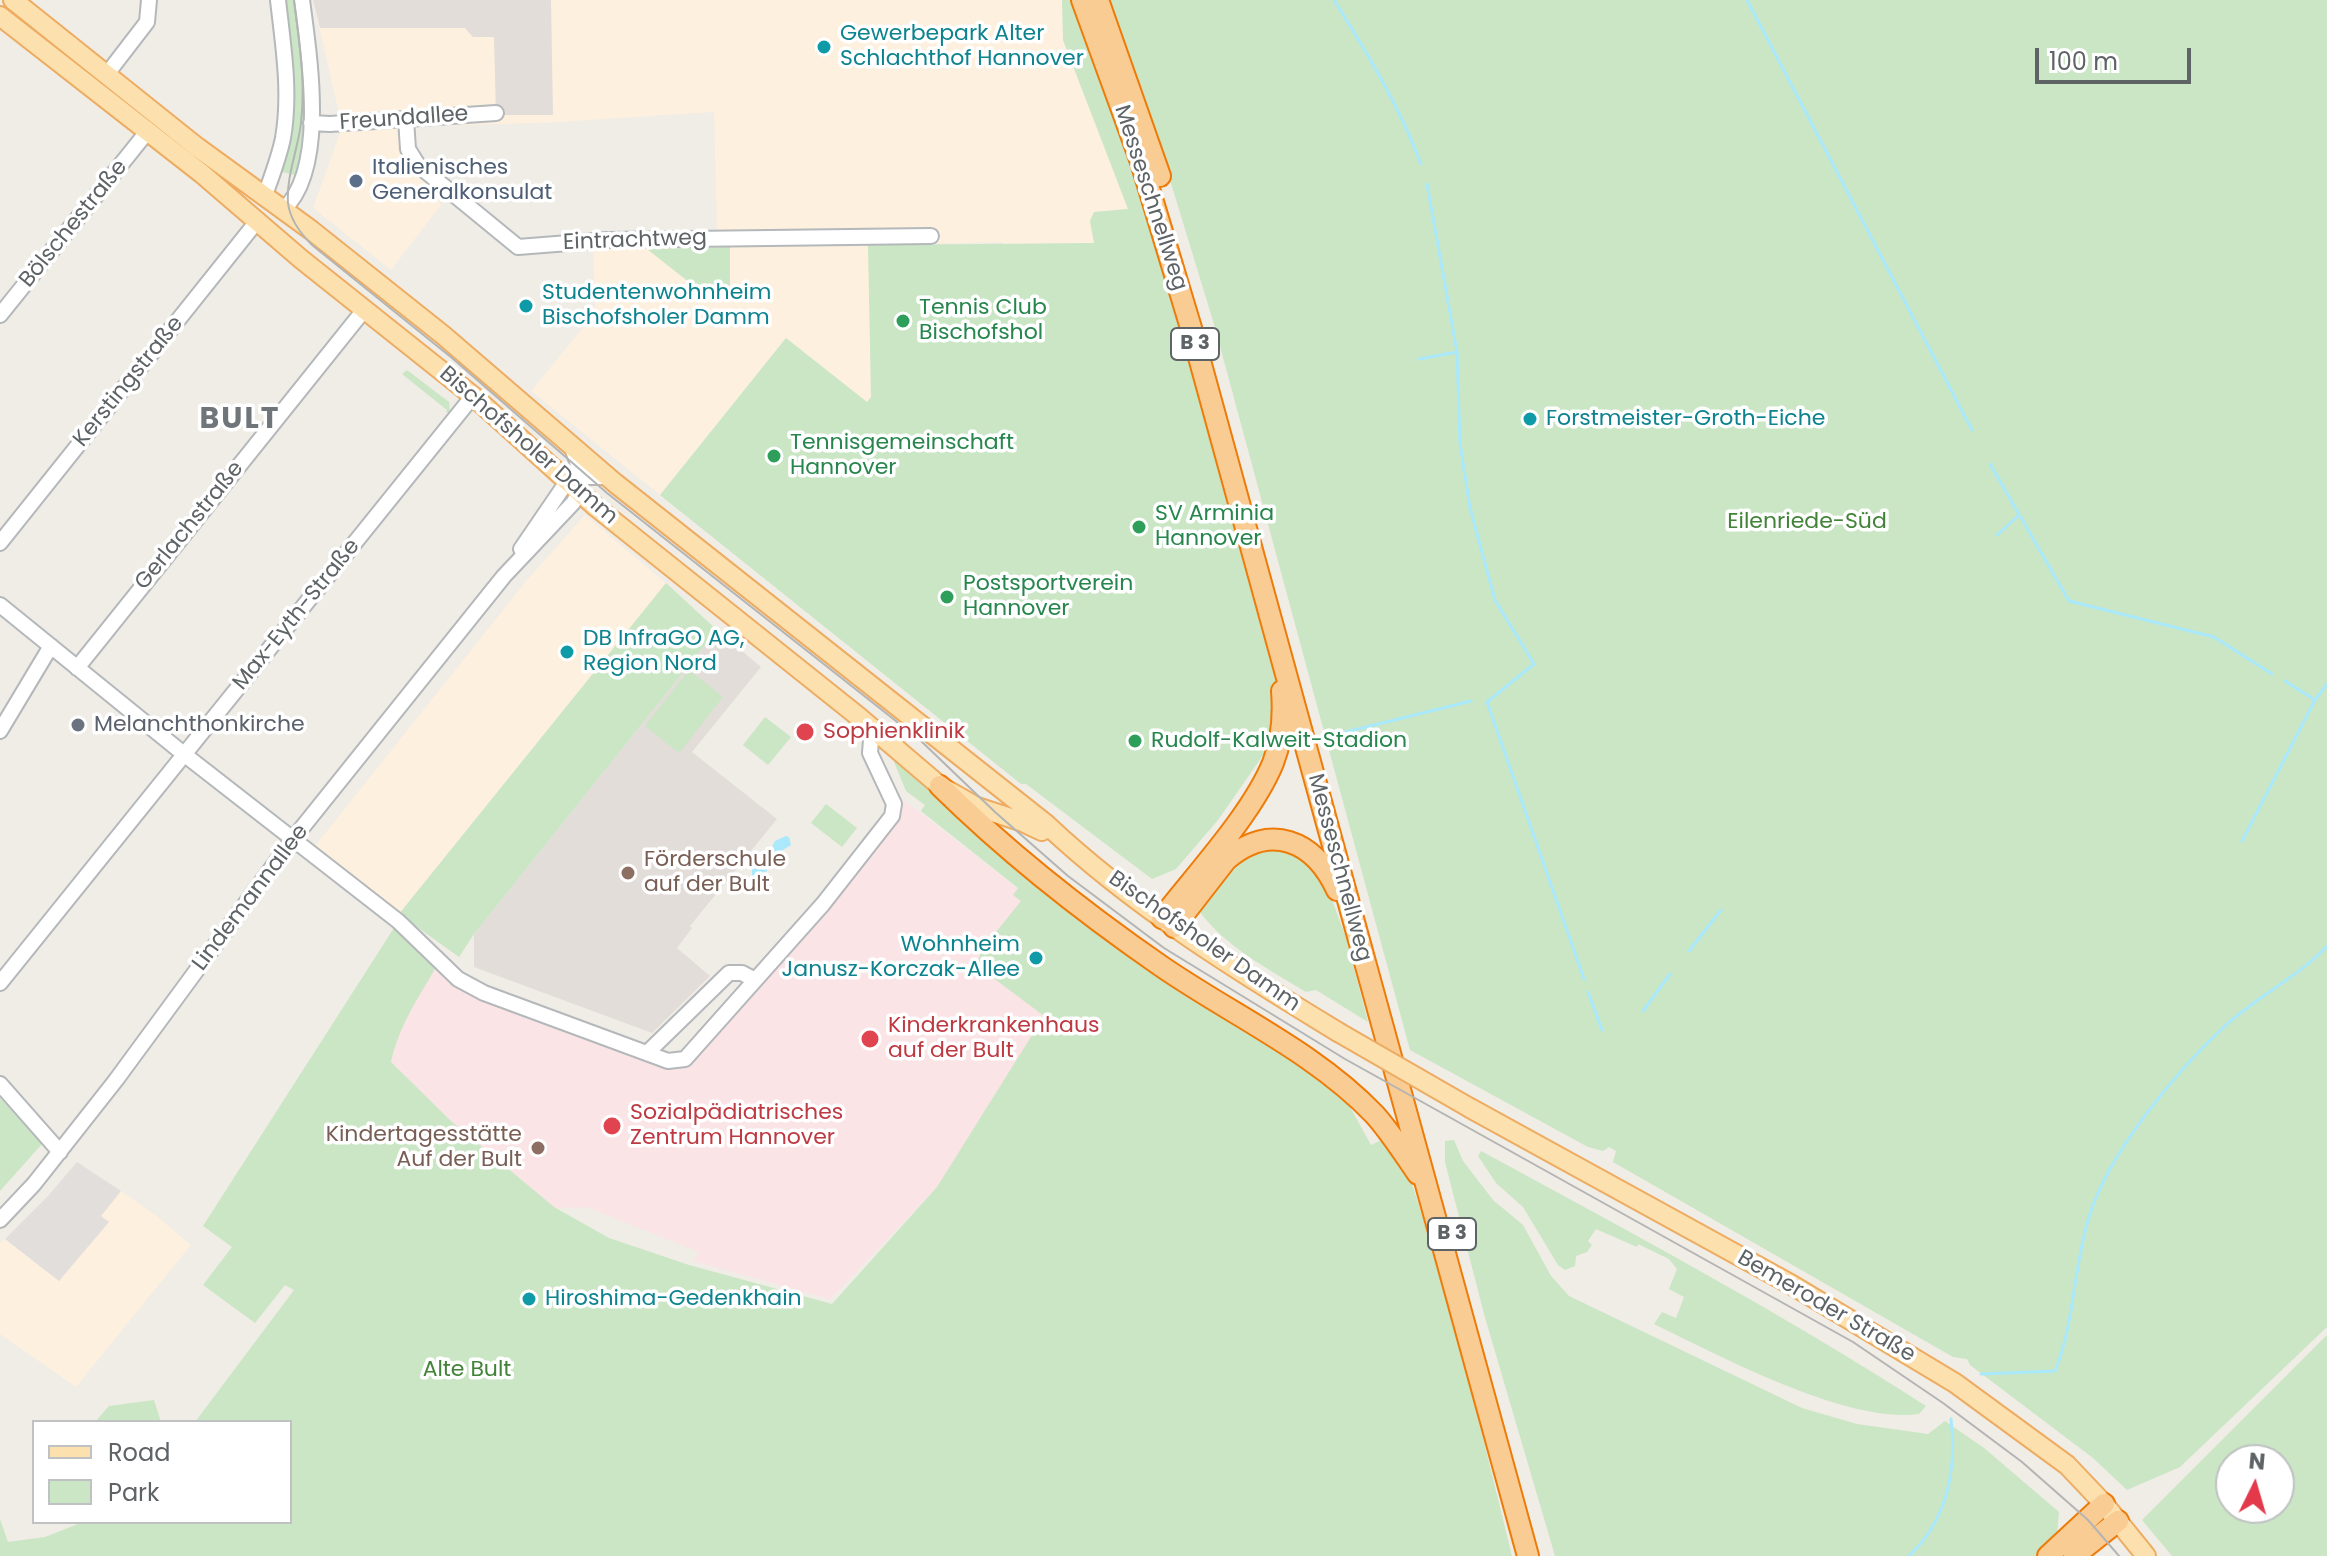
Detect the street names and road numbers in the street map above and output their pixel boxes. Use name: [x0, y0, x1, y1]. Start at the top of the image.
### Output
street label: Freundallee: [339, 101, 469, 137]
street label: Messeschnellweg: [1108, 102, 1192, 294]
street label: Bölschestraße: [14, 155, 134, 293]
street label: Eintrachtweg: [563, 225, 707, 257]
street label: Kerstingstraße: [68, 311, 190, 453]
road number: B 3: [1171, 328, 1219, 360]
street label: Bischofsholer Damm: [433, 361, 623, 531]
street label: Gerlachstraße: [130, 456, 250, 596]
street label: Max-Eyth-Straße: [228, 534, 366, 696]
street label: Messeschnellweg: [1301, 771, 1377, 965]
street label: Lindemannallee: [187, 820, 315, 976]
street label: Bischofsholer Damm: [1103, 866, 1305, 1018]
road number: B 3: [1428, 1218, 1476, 1250]
street label: Bemeroder Straße: [1732, 1245, 1920, 1369]

